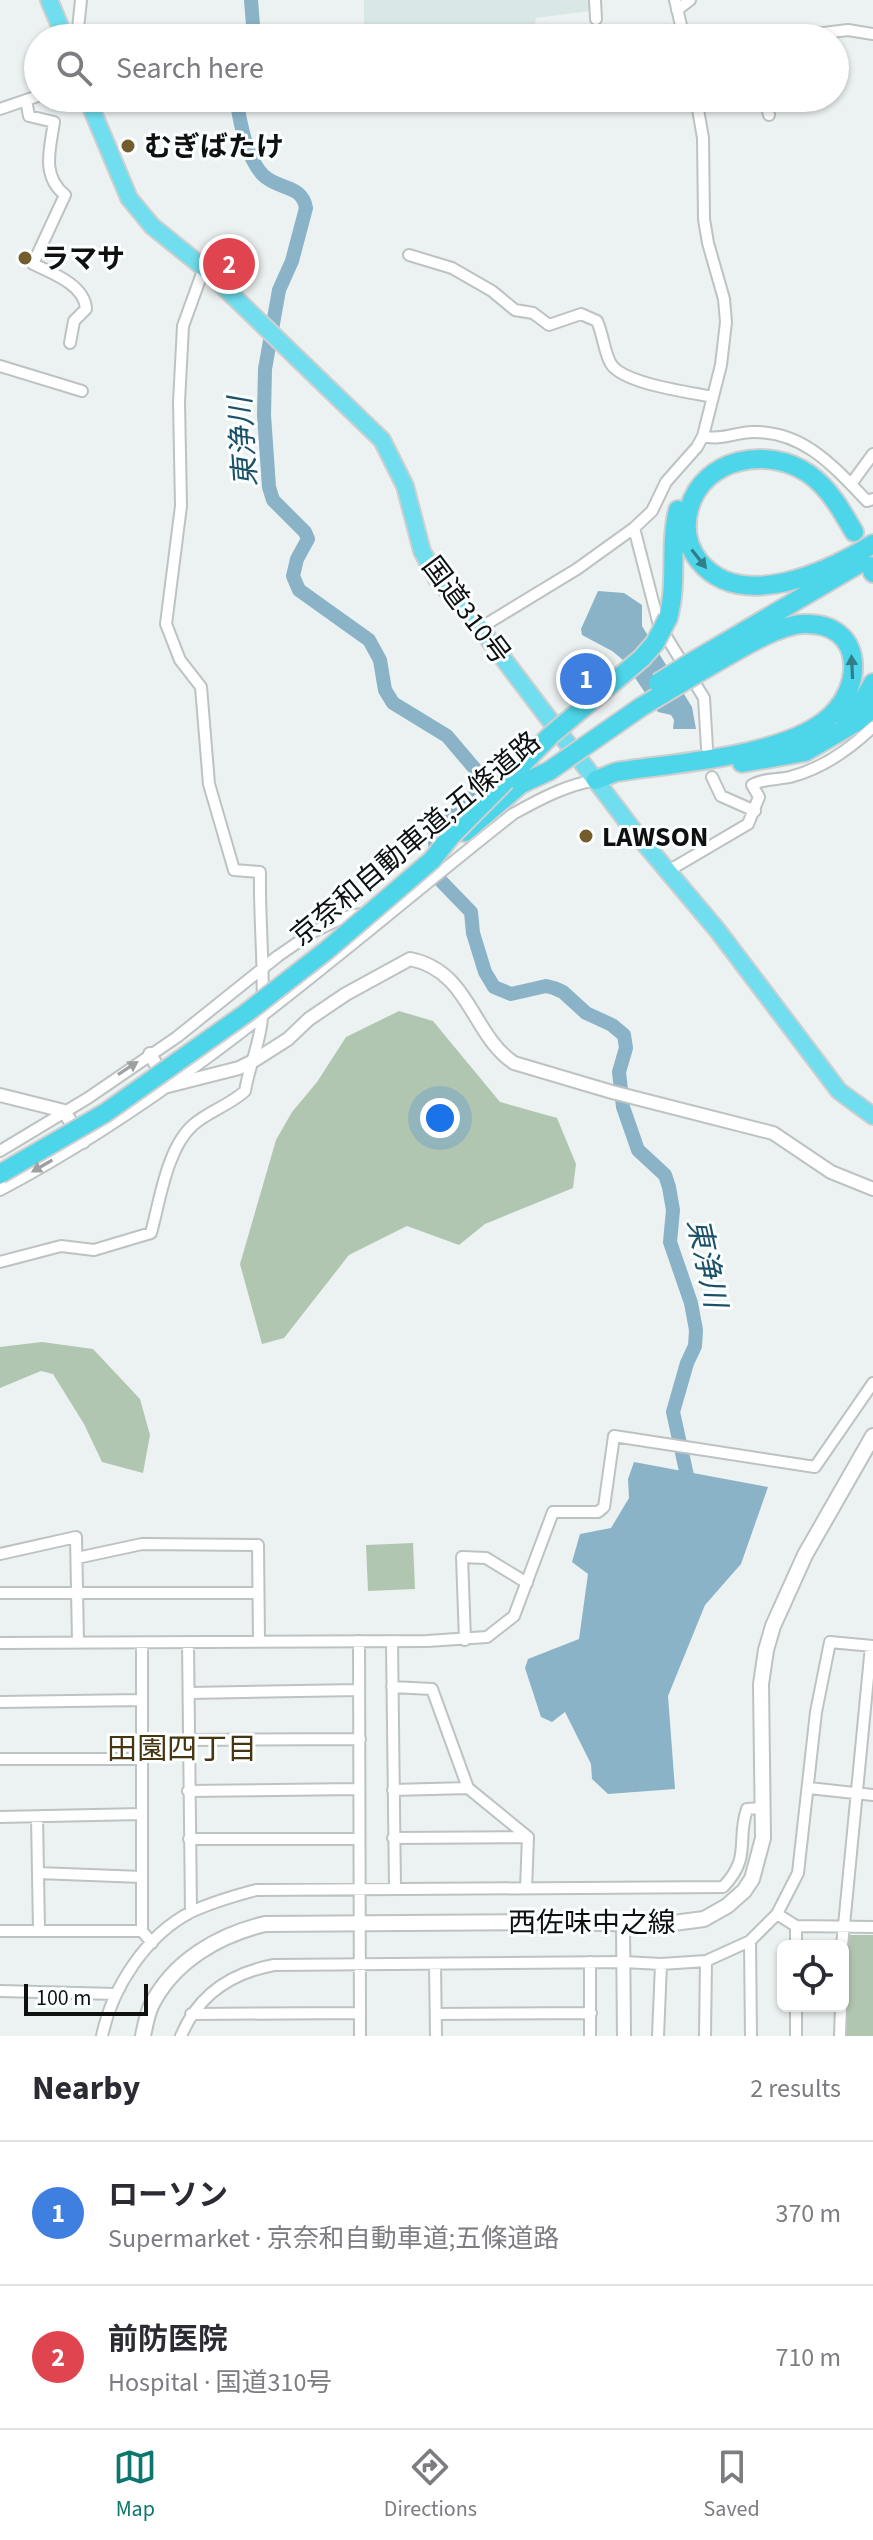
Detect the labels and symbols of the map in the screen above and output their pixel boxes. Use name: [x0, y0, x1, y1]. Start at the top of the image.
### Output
place label: むぎばたけ: [144, 127, 284, 167]
marker: むぎばたけ: [119, 137, 137, 155]
pin: 2: [203, 234, 255, 294]
place label: ラマサ: [41, 239, 125, 279]
marker: ラマサ: [16, 249, 34, 267]
water label: 東浄川: [219, 393, 268, 488]
street label: 国道310号: [412, 548, 520, 673]
one-way arrow: [691, 548, 708, 569]
pin: 1: [560, 649, 612, 709]
one-way arrow: [845, 655, 858, 680]
street label: 京奈和自動車道;五條道路: [282, 722, 549, 955]
place label: LAWSON: [602, 817, 708, 857]
marker: LAWSON: [577, 827, 595, 845]
one-way arrow: [118, 1061, 139, 1076]
your location: [420, 1098, 460, 1138]
one-way arrow: [30, 1159, 53, 1173]
water label: 東浄川: [676, 1215, 738, 1315]
district label: 田園四丁目: [107, 1728, 257, 1771]
street label: 西佐味中之線: [508, 1903, 676, 1943]
scale bar: [24, 1980, 148, 2016]

